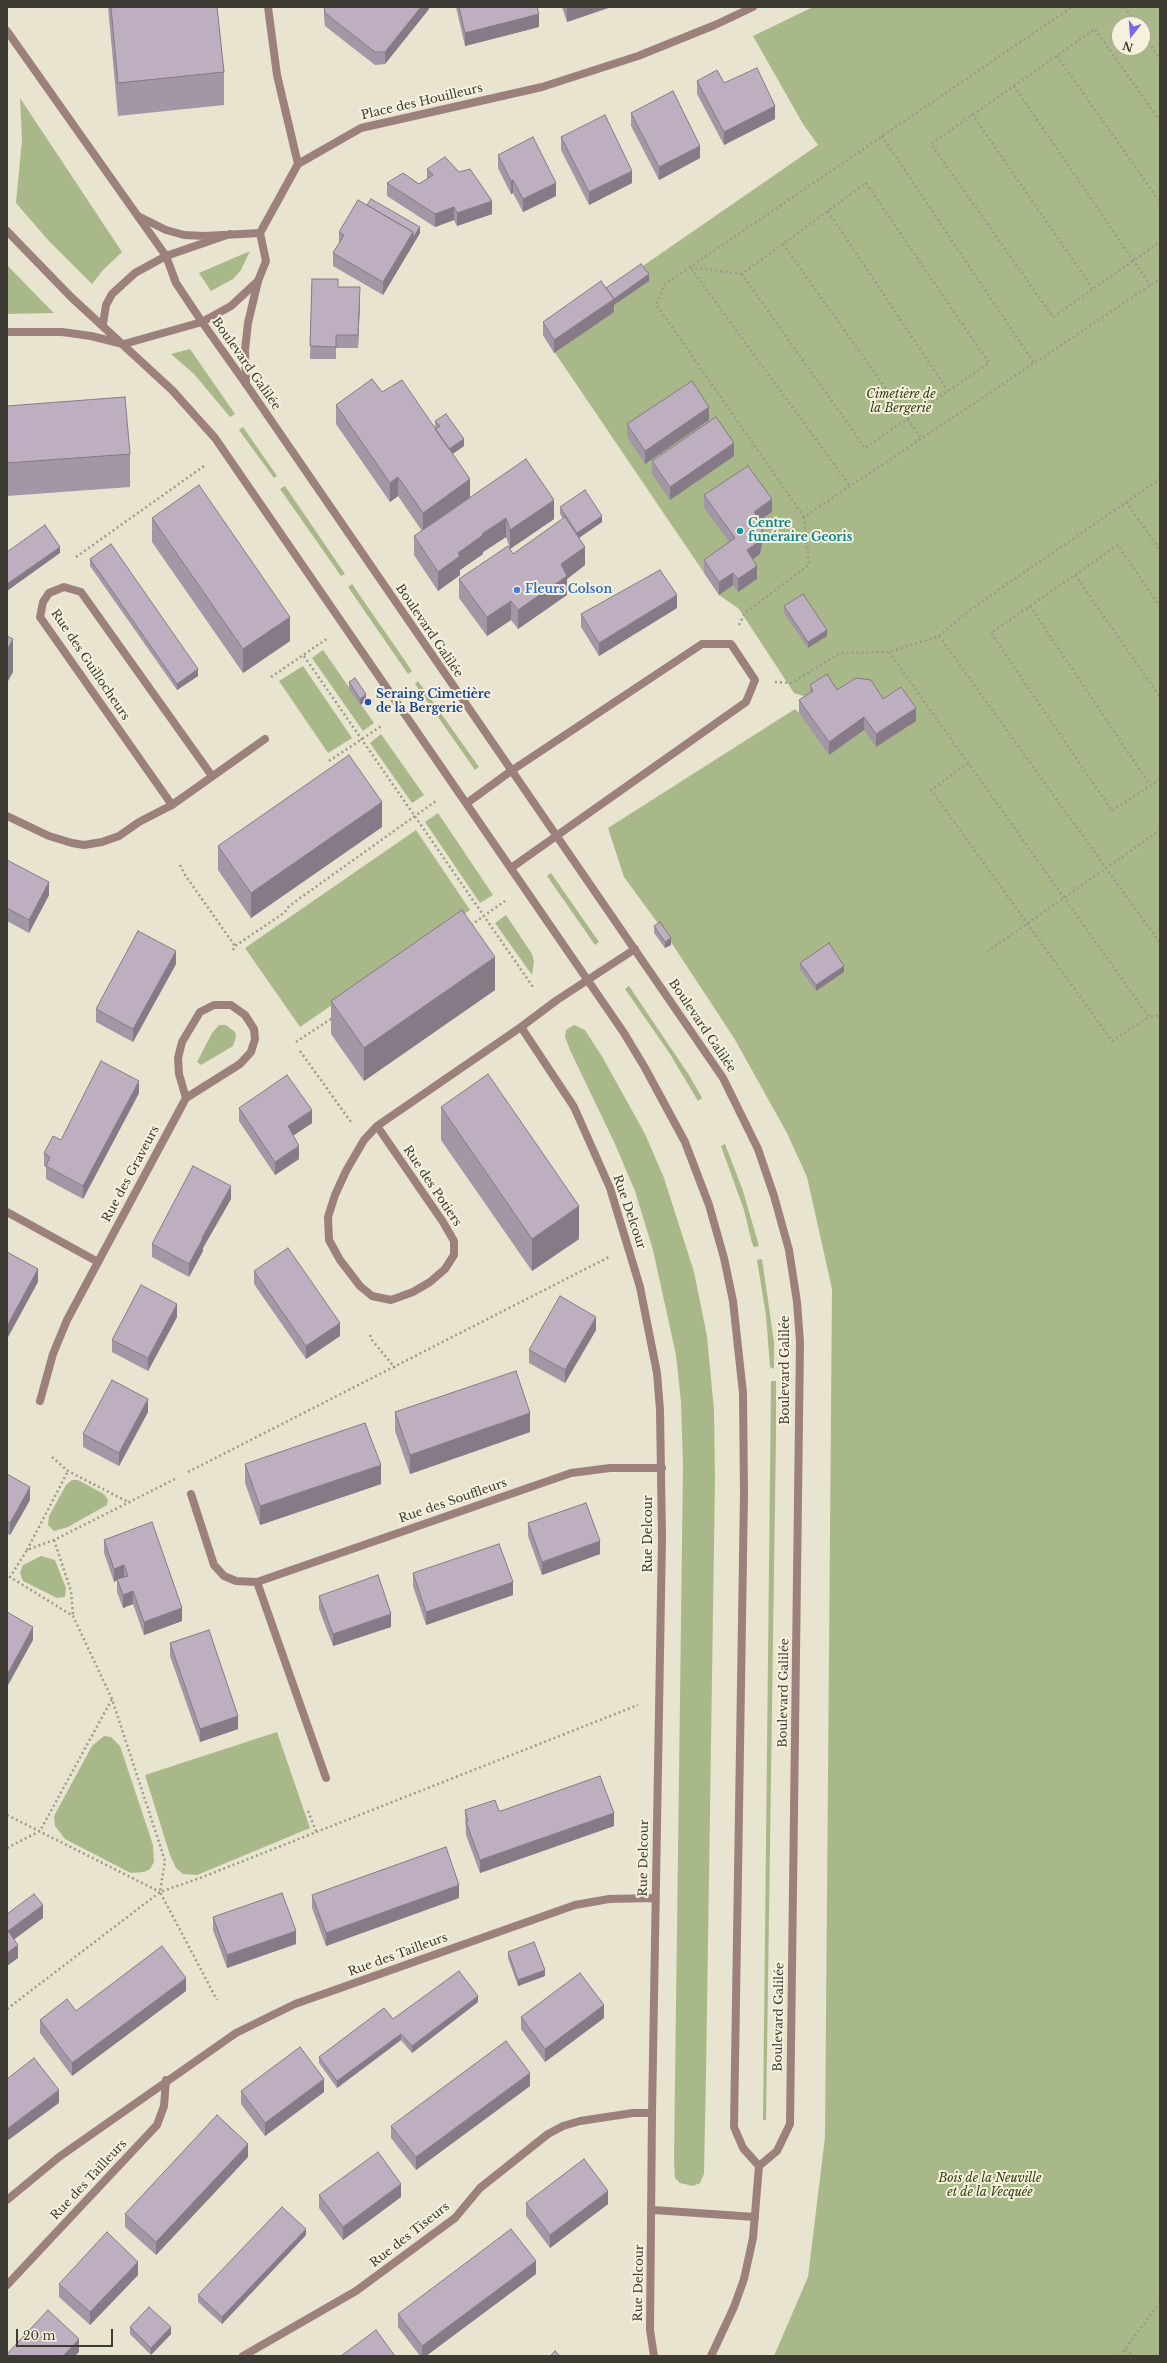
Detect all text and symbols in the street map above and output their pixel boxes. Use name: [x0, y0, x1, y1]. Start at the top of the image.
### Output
north arrow: [1111, 16, 1151, 56]
text: N: [1121, 38, 1135, 55]
street label: Place des Houilleurs: [360, 81, 484, 123]
street label: Boulevard Galilée: [209, 315, 283, 413]
park label: Cimetière de la Bergerie: [866, 388, 936, 416]
place label: Centre funéraire Georis: [748, 517, 852, 545]
marker: Centre funéraire Georis: [735, 526, 745, 536]
street label: Boulevard Galilée: [392, 582, 466, 680]
place label: Fleurs Colson: [525, 583, 612, 597]
marker: Fleurs Colson: [512, 585, 522, 595]
street label: Rue des Guillocheurs: [47, 607, 133, 723]
place label: Seraing Cimetière de la Bergerie: [376, 688, 491, 716]
marker: Seraing Cimetière de la Bergerie: [363, 697, 373, 707]
street label: Boulevard Galilée: [665, 977, 739, 1075]
street label: Rue des Graveurs: [99, 1123, 163, 1225]
street label: Rue des Potiers: [400, 1143, 464, 1229]
street label: Rue Delcour: [610, 1173, 648, 1251]
street label: Boulevard Galilée: [779, 1315, 793, 1425]
street label: Rue des Souffleurs: [397, 1476, 509, 1526]
street label: Rue Delcour: [642, 1495, 656, 1573]
street label: Boulevard Galilée: [776, 1638, 792, 1748]
street label: Rue Delcour: [636, 1819, 652, 1897]
street label: Rue des Tailleurs: [346, 1930, 450, 1980]
street label: Boulevard Galilée: [771, 1962, 787, 2072]
street label: Rue des Tailleurs: [48, 2137, 130, 2223]
park label: Bois de la Neuville et de la Vecquée: [938, 2172, 1042, 2200]
street label: Rue des Tiseurs: [368, 2200, 452, 2270]
street label: Rue Delcour: [631, 2244, 647, 2322]
scale bar: [18, 2321, 115, 2347]
text: 20 m: [23, 2328, 55, 2343]

